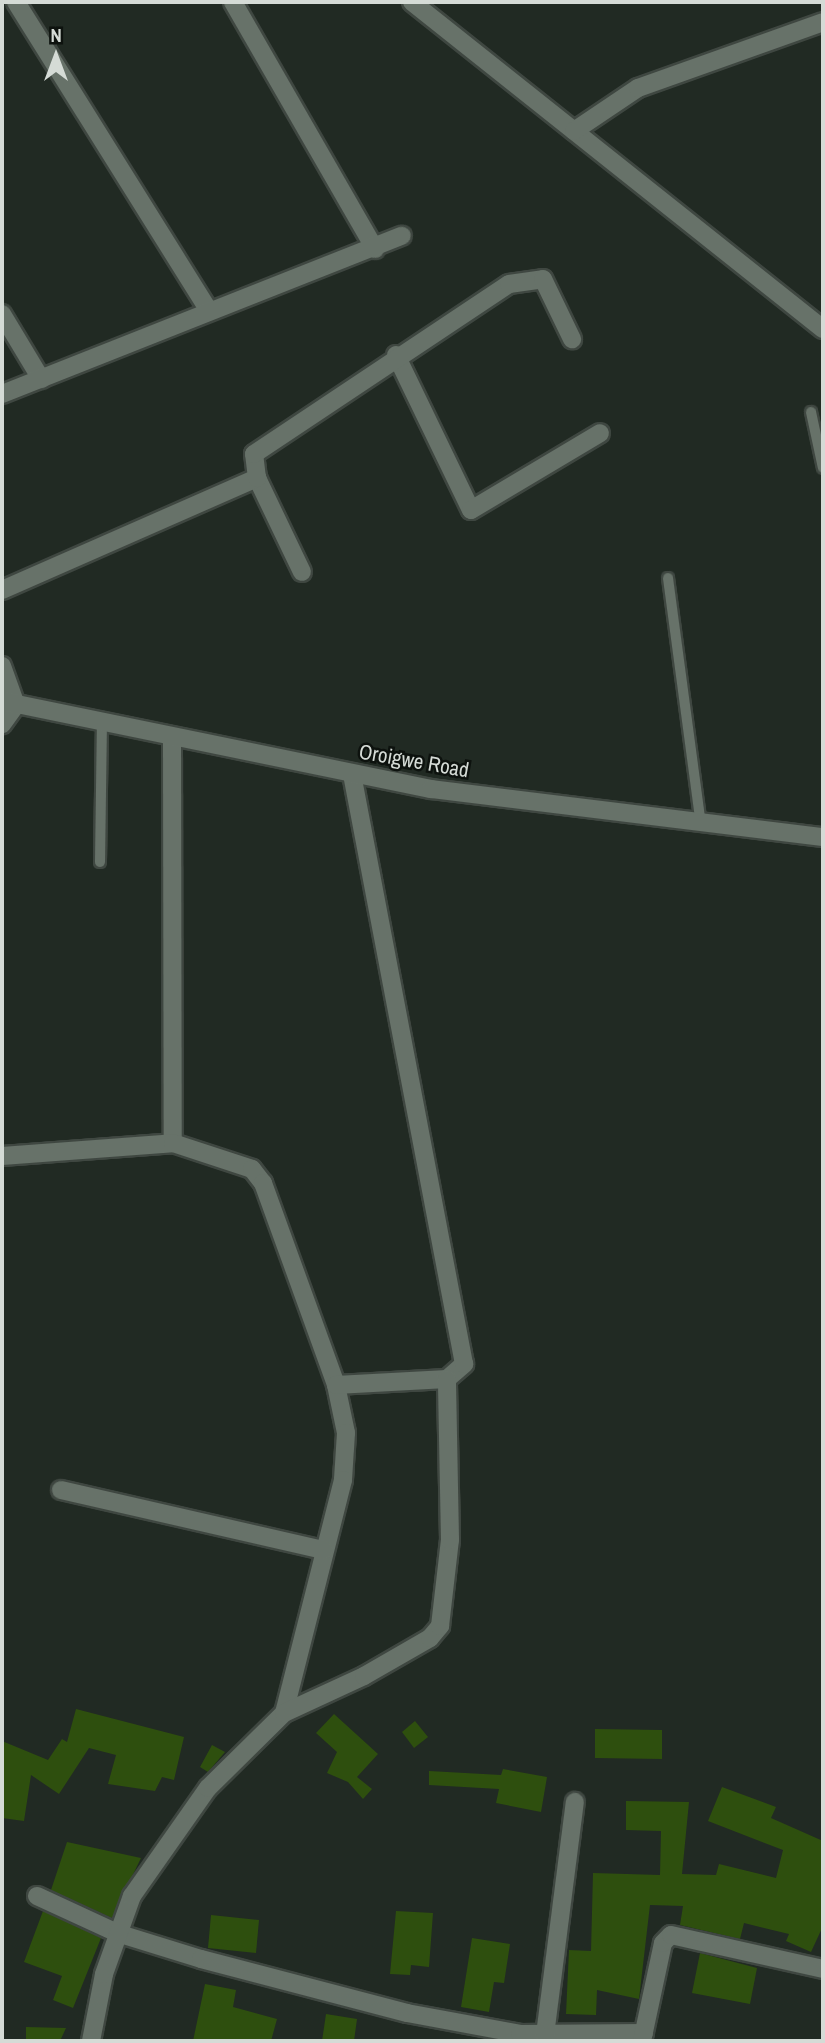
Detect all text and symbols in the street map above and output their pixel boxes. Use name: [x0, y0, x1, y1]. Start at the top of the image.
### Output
north arrow: [21, 21, 91, 91]
text: N: [50, 22, 62, 48]
street label: Oroigwe Road: [357, 739, 471, 783]

